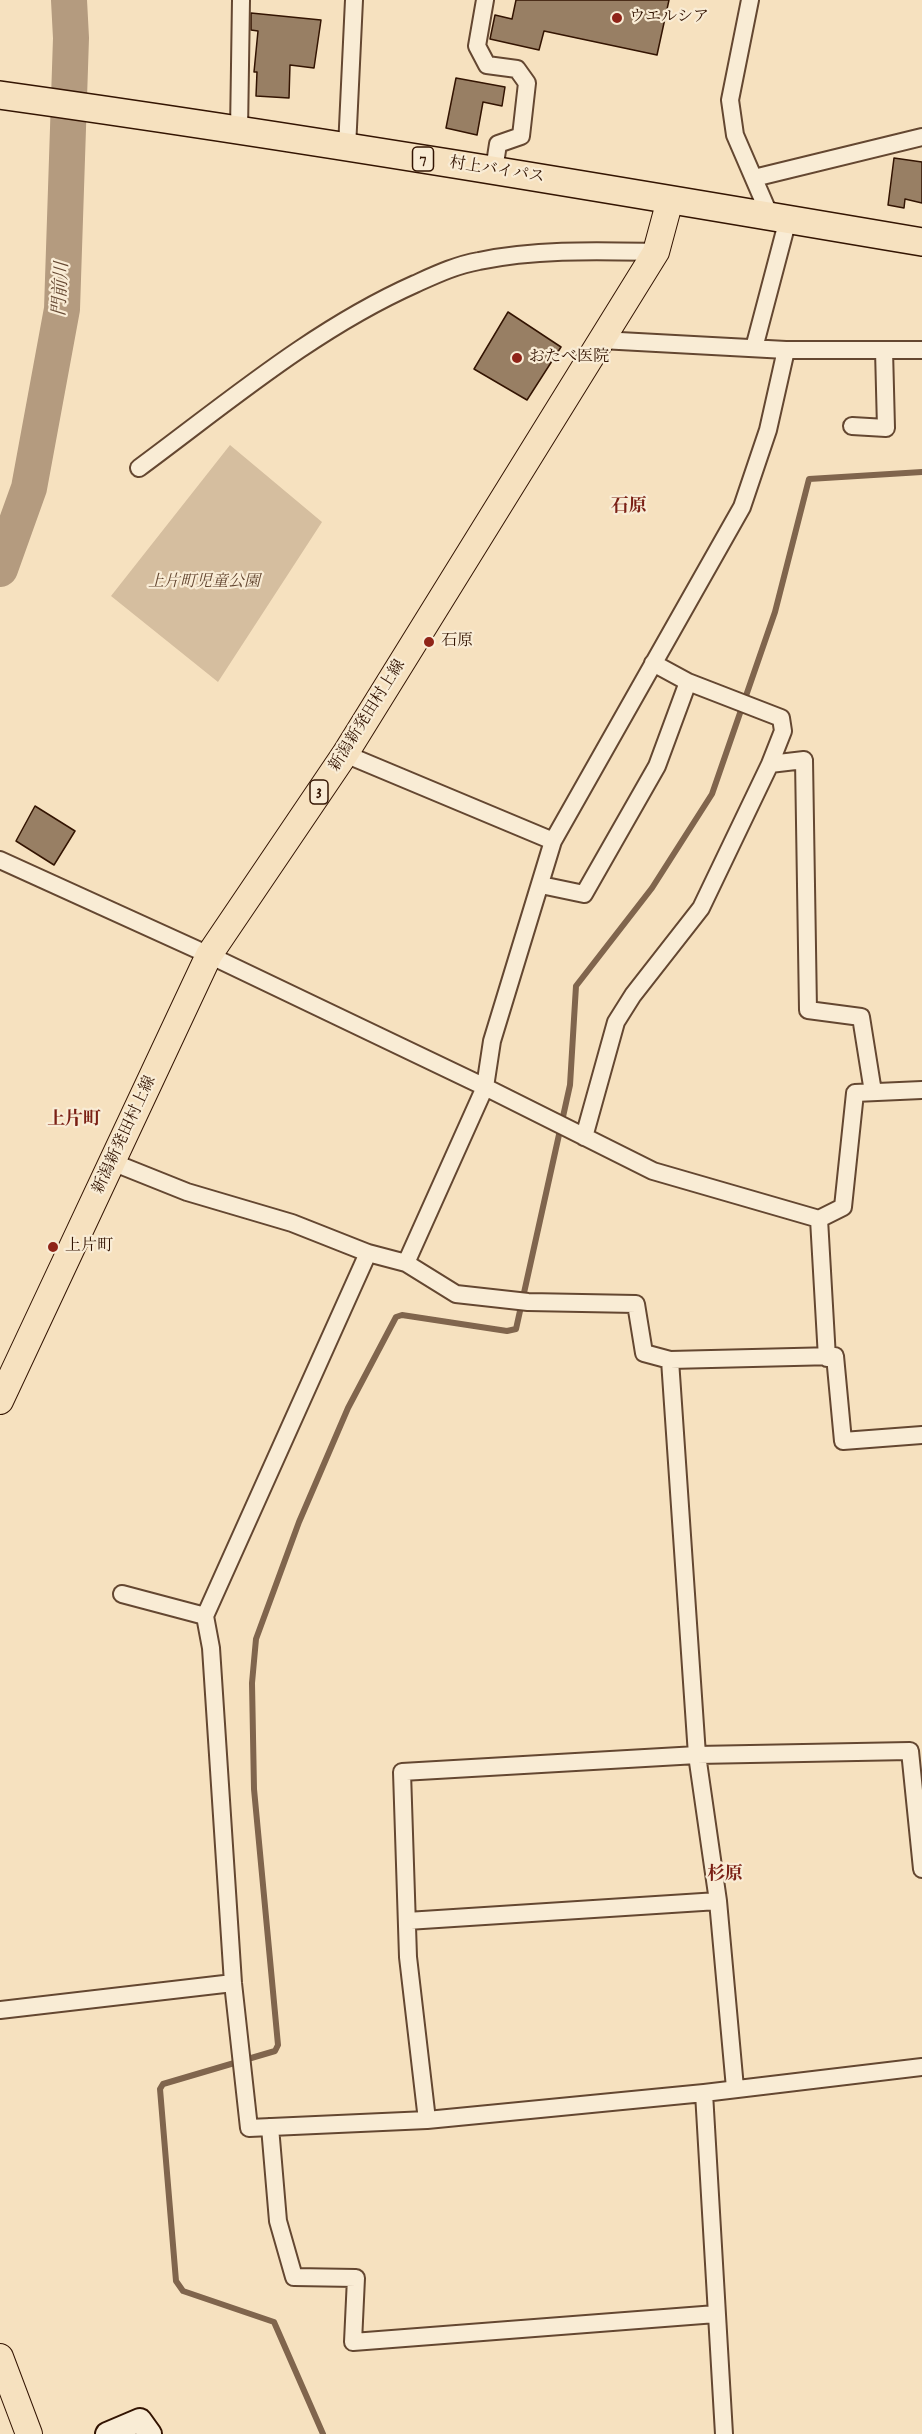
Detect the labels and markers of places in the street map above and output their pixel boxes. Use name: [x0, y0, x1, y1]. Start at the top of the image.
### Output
place label: ウエルシア: [629, 8, 709, 28]
marker: ウエルシア: [610, 11, 624, 25]
place label: おたべ医院: [529, 348, 609, 368]
marker: おたべ医院: [510, 351, 524, 365]
place label: 石原: [441, 632, 473, 652]
marker: 石原: [422, 635, 436, 649]
place label: 上片町: [65, 1237, 113, 1257]
marker: 上片町: [46, 1240, 60, 1254]

